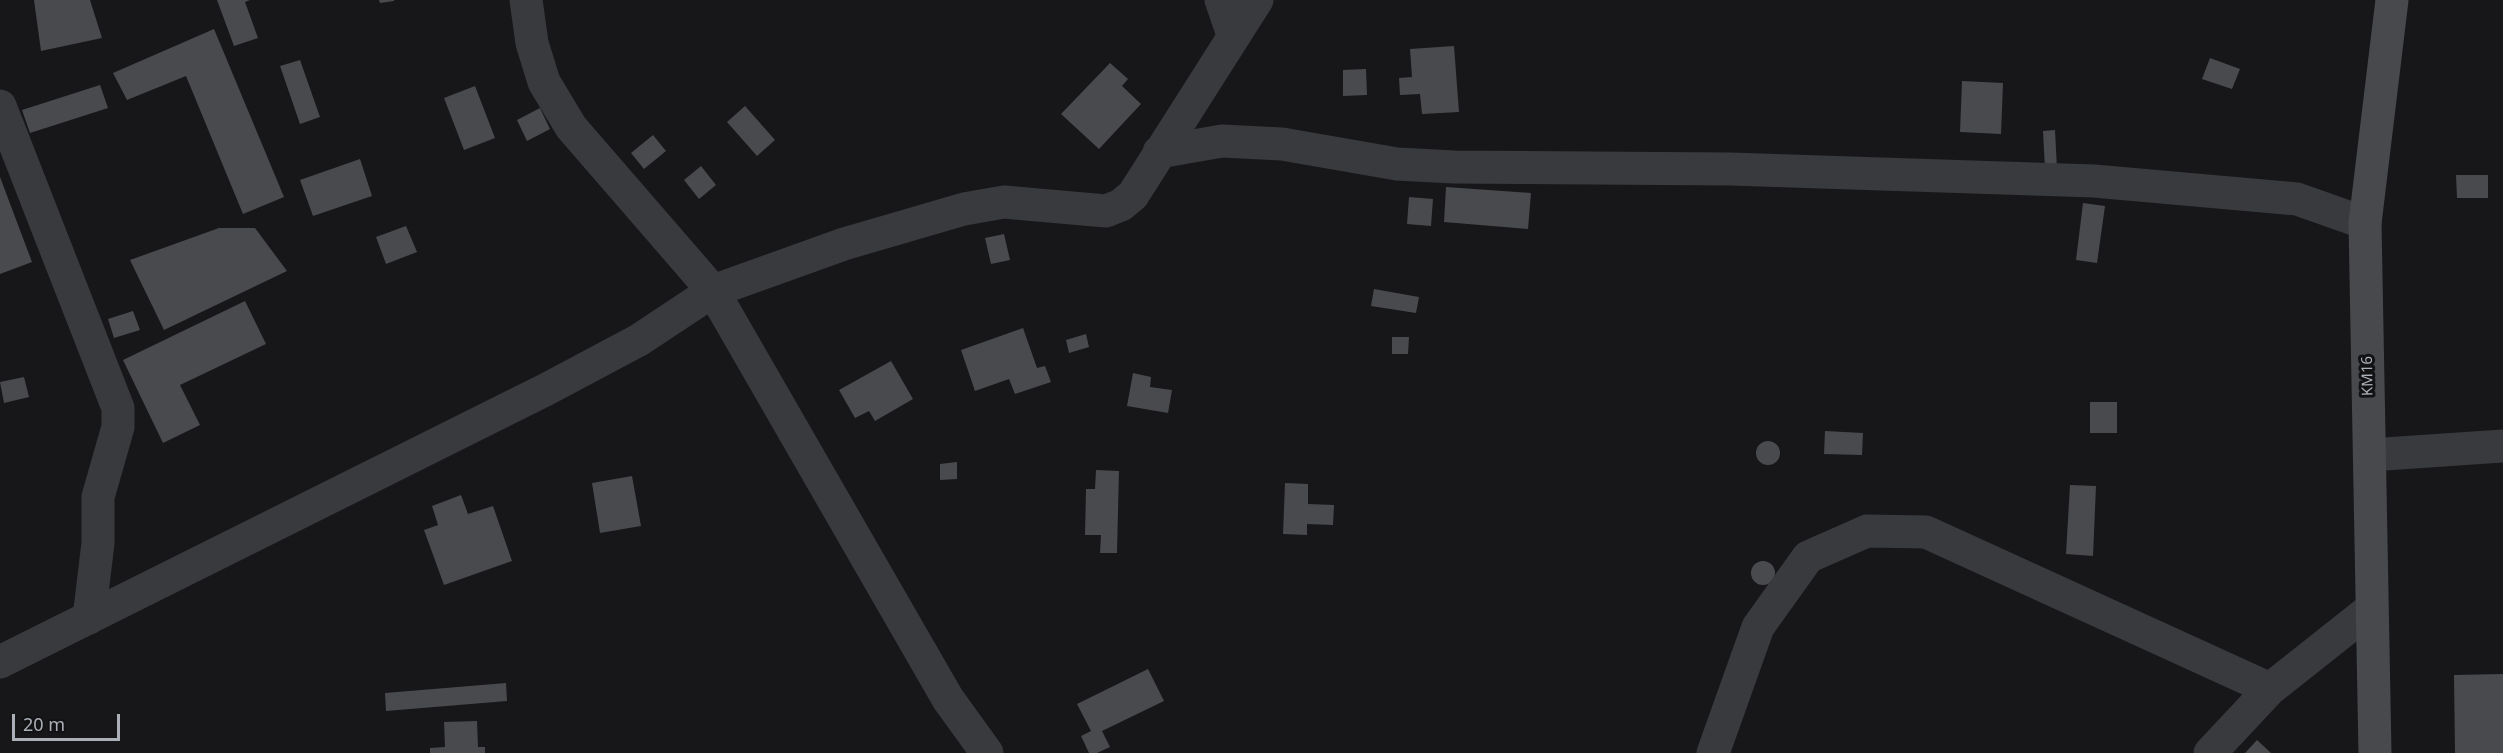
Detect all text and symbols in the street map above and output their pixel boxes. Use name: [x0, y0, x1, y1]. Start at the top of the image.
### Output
street label: KM16: [2359, 356, 2377, 396]
scale bar: [15, 702, 123, 740]
text: 20 m: [23, 712, 65, 736]

